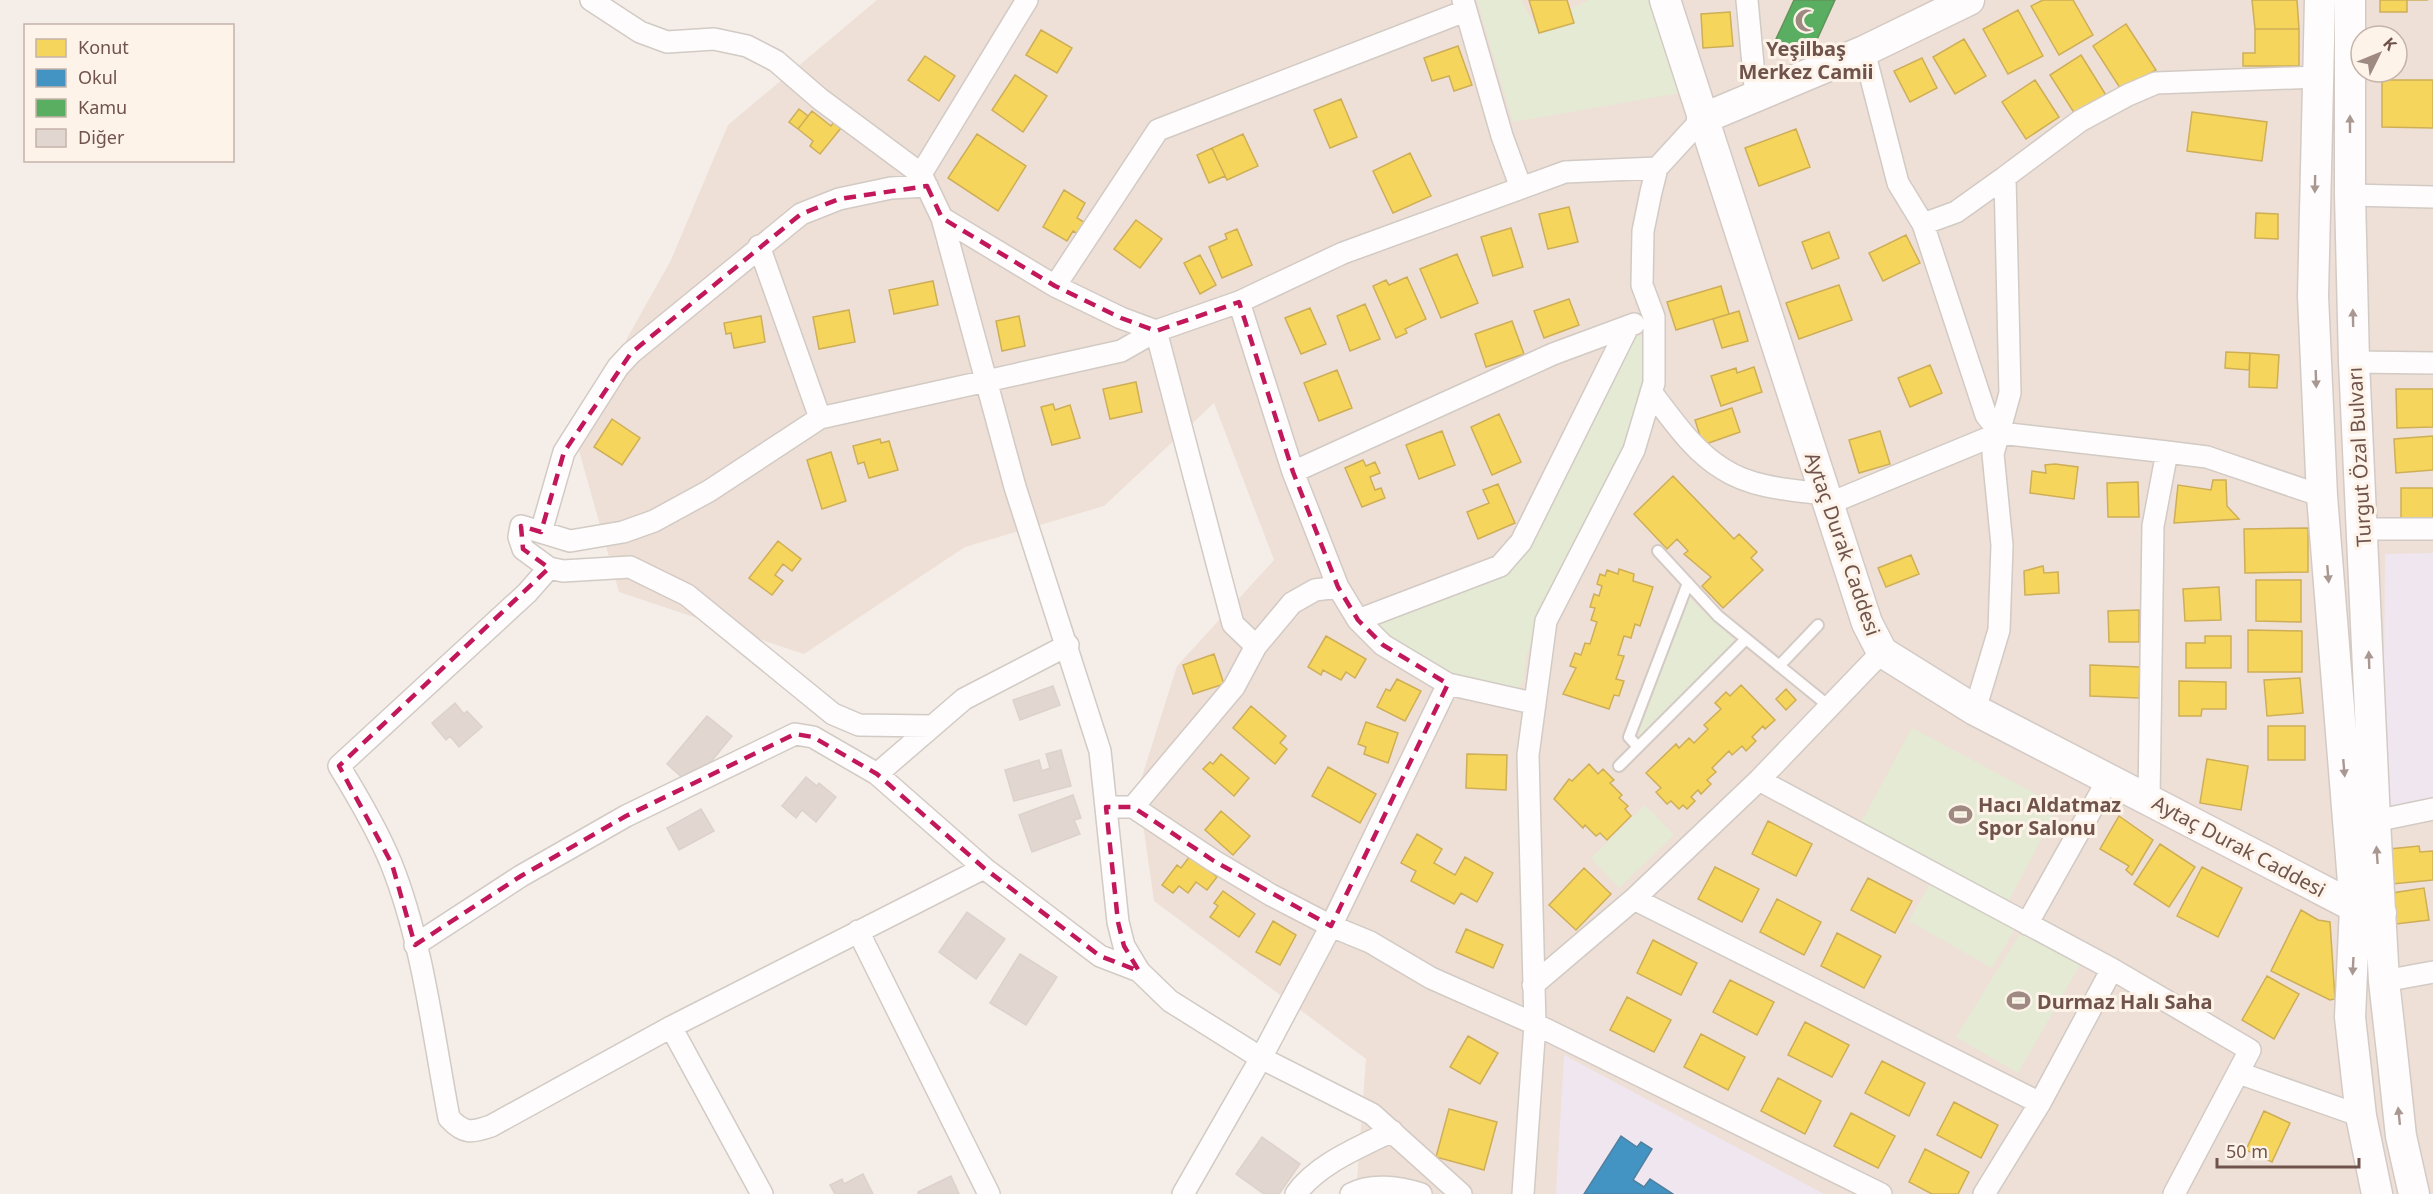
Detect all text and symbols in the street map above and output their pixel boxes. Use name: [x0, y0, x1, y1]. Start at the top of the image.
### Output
mosque icon: Yeşilbaş Merkez Camii: [1793, 7, 1819, 33]
legend: [24, 24, 234, 162]
north arrow: [2349, 24, 2409, 84]
text: K: [2378, 32, 2402, 55]
text: Konut: [78, 35, 129, 59]
place label: Yeşilbaş Merkez Camii: [1738, 35, 1874, 85]
text: Okul: [78, 65, 117, 89]
text: Kamu: [78, 95, 127, 119]
one-way arrow: [2345, 114, 2355, 133]
text: Diğer: [78, 125, 125, 149]
one-way arrow: [2311, 175, 2320, 194]
one-way arrow: [2348, 309, 2357, 328]
street label: Turgut Özal Bulvarı: [2341, 367, 2377, 547]
one-way arrow: [2312, 370, 2321, 389]
street label: Aytaç Durak Caddesi: [1799, 449, 1887, 639]
one-way arrow: [2323, 565, 2333, 584]
one-way arrow: [2364, 651, 2373, 670]
one-way arrow: [2339, 759, 2349, 778]
street label: Aytaç Durak Caddesi: [2148, 789, 2330, 903]
place label: Hacı Aldatmaz Spor Salonu: [1978, 791, 2121, 841]
sports icon: Hacı Aldatmaz Spor Salonu: [1947, 802, 1973, 828]
one-way arrow: [2372, 845, 2382, 864]
one-way arrow: [2348, 956, 2357, 975]
sports icon: Durmaz Halı Saha: [2006, 988, 2032, 1014]
place label: Durmaz Halı Saha: [2037, 988, 2213, 1015]
one-way arrow: [2394, 1107, 2403, 1126]
scale bar: [2217, 1131, 2360, 1169]
text: 50 m: [2226, 1139, 2268, 1163]

